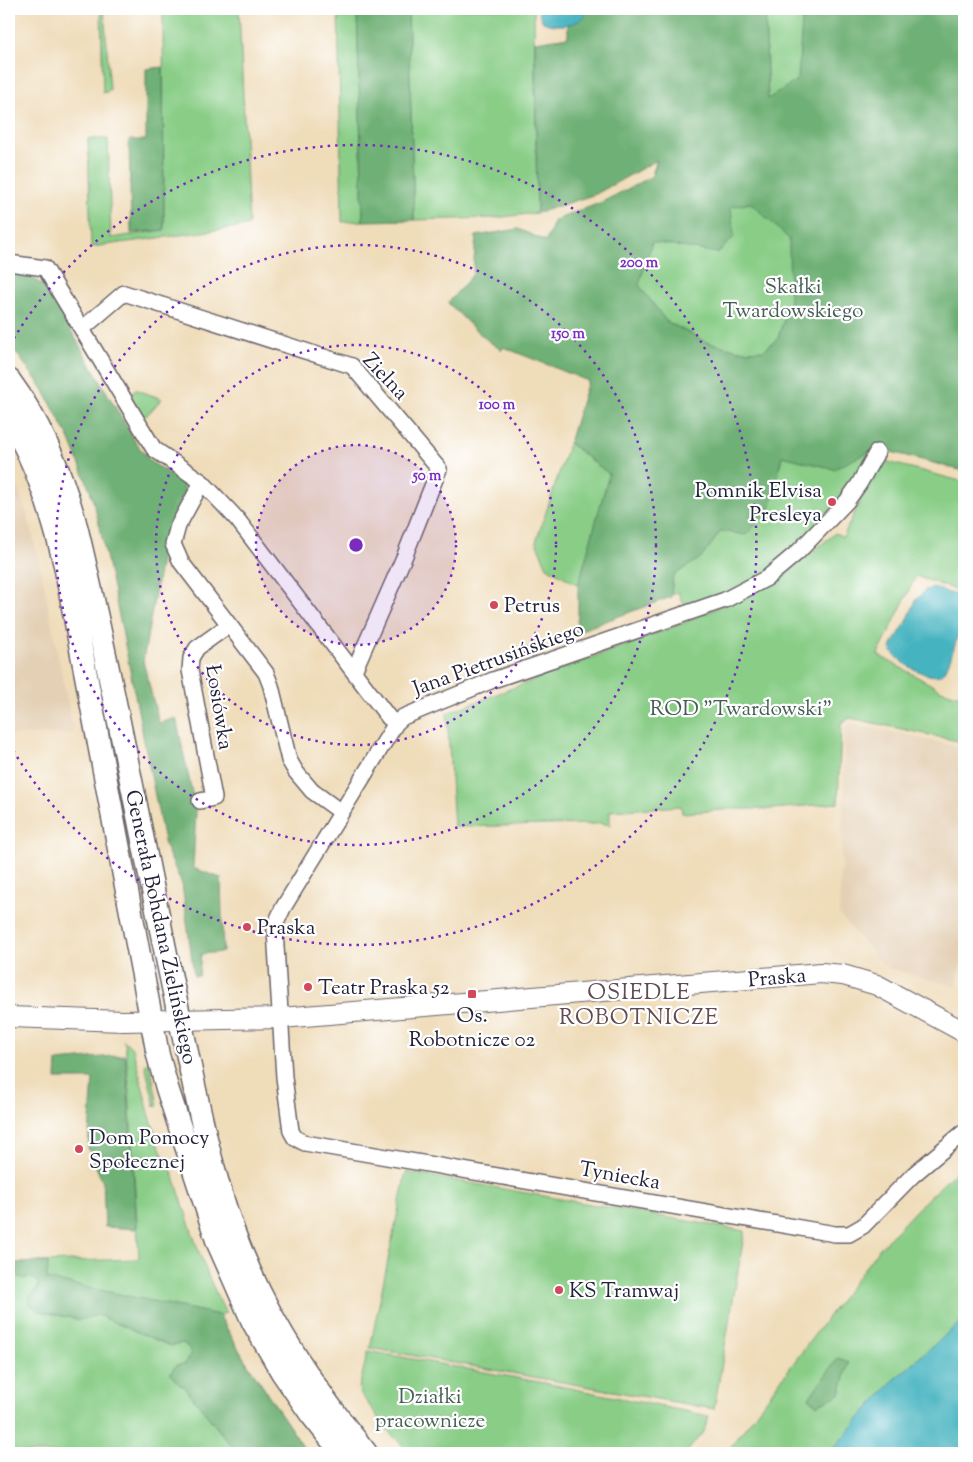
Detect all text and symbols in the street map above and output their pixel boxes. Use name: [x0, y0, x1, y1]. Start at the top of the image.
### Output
text: 200 m: [620, 253, 659, 274]
park label: Skałki Twardowskiego: [722, 273, 864, 327]
text: 150 m: [551, 324, 585, 345]
street label: Zielna: [355, 347, 415, 408]
text: 100 m: [479, 395, 516, 416]
text: 50 m: [412, 466, 442, 487]
place label: Pomnik Elvisa Presleya: [695, 477, 822, 531]
marker: Pomnik Elvisa Presleya: [826, 496, 838, 508]
centre of rings: [347, 536, 365, 554]
place label: Petrus: [504, 592, 560, 622]
marker: Petrus: [488, 599, 500, 611]
street label: Jana Pietrusińskiego: [408, 615, 588, 705]
street label: Łosiówka: [196, 663, 240, 752]
park label: ROD "Twardowski": [650, 695, 832, 725]
street label: Generała Bohdana Zielińskiego: [116, 787, 204, 1067]
place label: Praska: [257, 914, 316, 944]
marker: Praska: [241, 921, 253, 933]
street label: Praska: [747, 961, 808, 996]
place label: Teatr Praska 52: [318, 974, 450, 1004]
district label: OSIEDLE ROBOTNICZE: [559, 978, 719, 1035]
marker: Teatr Praska 52: [302, 981, 314, 993]
marker: Os. Robotnicze 02: [466, 988, 478, 1000]
place label: Os. Robotnicze 02: [409, 1002, 535, 1056]
place label: Dom Pomocy Społecznej: [89, 1124, 210, 1178]
marker: Dom Pomocy Społecznej: [73, 1143, 85, 1155]
street label: Tyniecka: [577, 1155, 663, 1199]
place label: KS Tramwaj: [569, 1277, 679, 1307]
marker: KS Tramwaj: [553, 1284, 565, 1296]
park label: Działki pracownicze: [375, 1383, 485, 1437]

